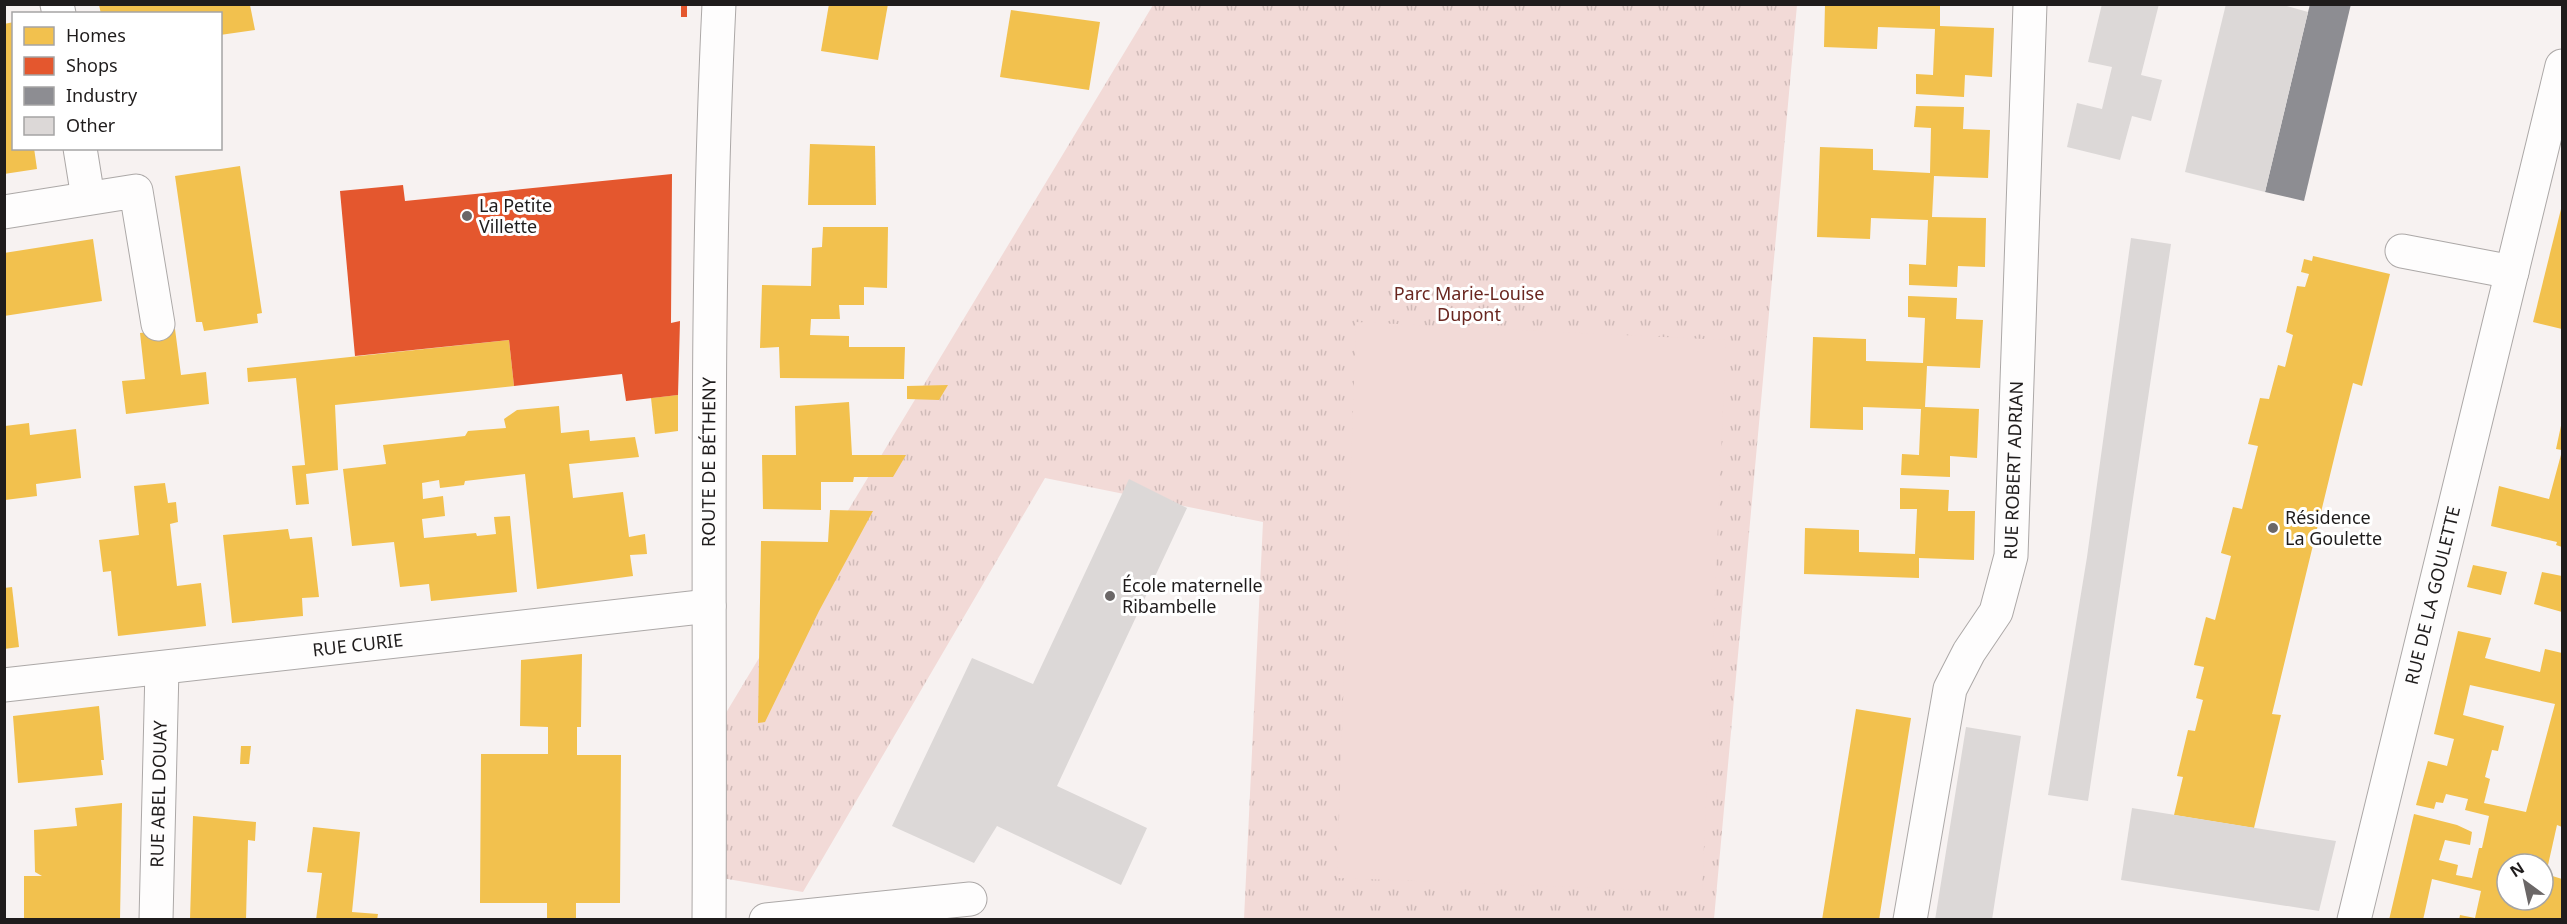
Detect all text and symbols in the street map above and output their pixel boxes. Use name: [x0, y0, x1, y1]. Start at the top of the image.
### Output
legend: [12, 12, 222, 150]
text: Homes: [66, 23, 126, 47]
text: Shops: [66, 53, 118, 77]
text: Industry: [66, 83, 138, 107]
text: Other: [66, 113, 116, 137]
place label: La Petite Villette: [479, 193, 552, 238]
marker: La Petite Villette: [460, 209, 474, 223]
park label: Parc Marie-Louise Dupont: [1394, 281, 1544, 326]
street label: ROUTE DE BÉTHENY: [696, 376, 721, 547]
street label: RUE ROBERT ADRIAN: [1998, 380, 2028, 560]
street label: RUE DE LA GOULETTE: [2399, 504, 2465, 687]
place label: Résidence La Goulette: [2285, 505, 2382, 550]
marker: Résidence La Goulette: [2266, 521, 2280, 535]
place label: École maternelle Ribambelle: [1122, 573, 1263, 618]
marker: École maternelle Ribambelle: [1103, 589, 1117, 603]
street label: RUE CURIE: [311, 627, 404, 661]
street label: RUE ABEL DOUAY: [144, 719, 172, 868]
north arrow: [2495, 852, 2555, 912]
text: N: [2505, 857, 2528, 882]

